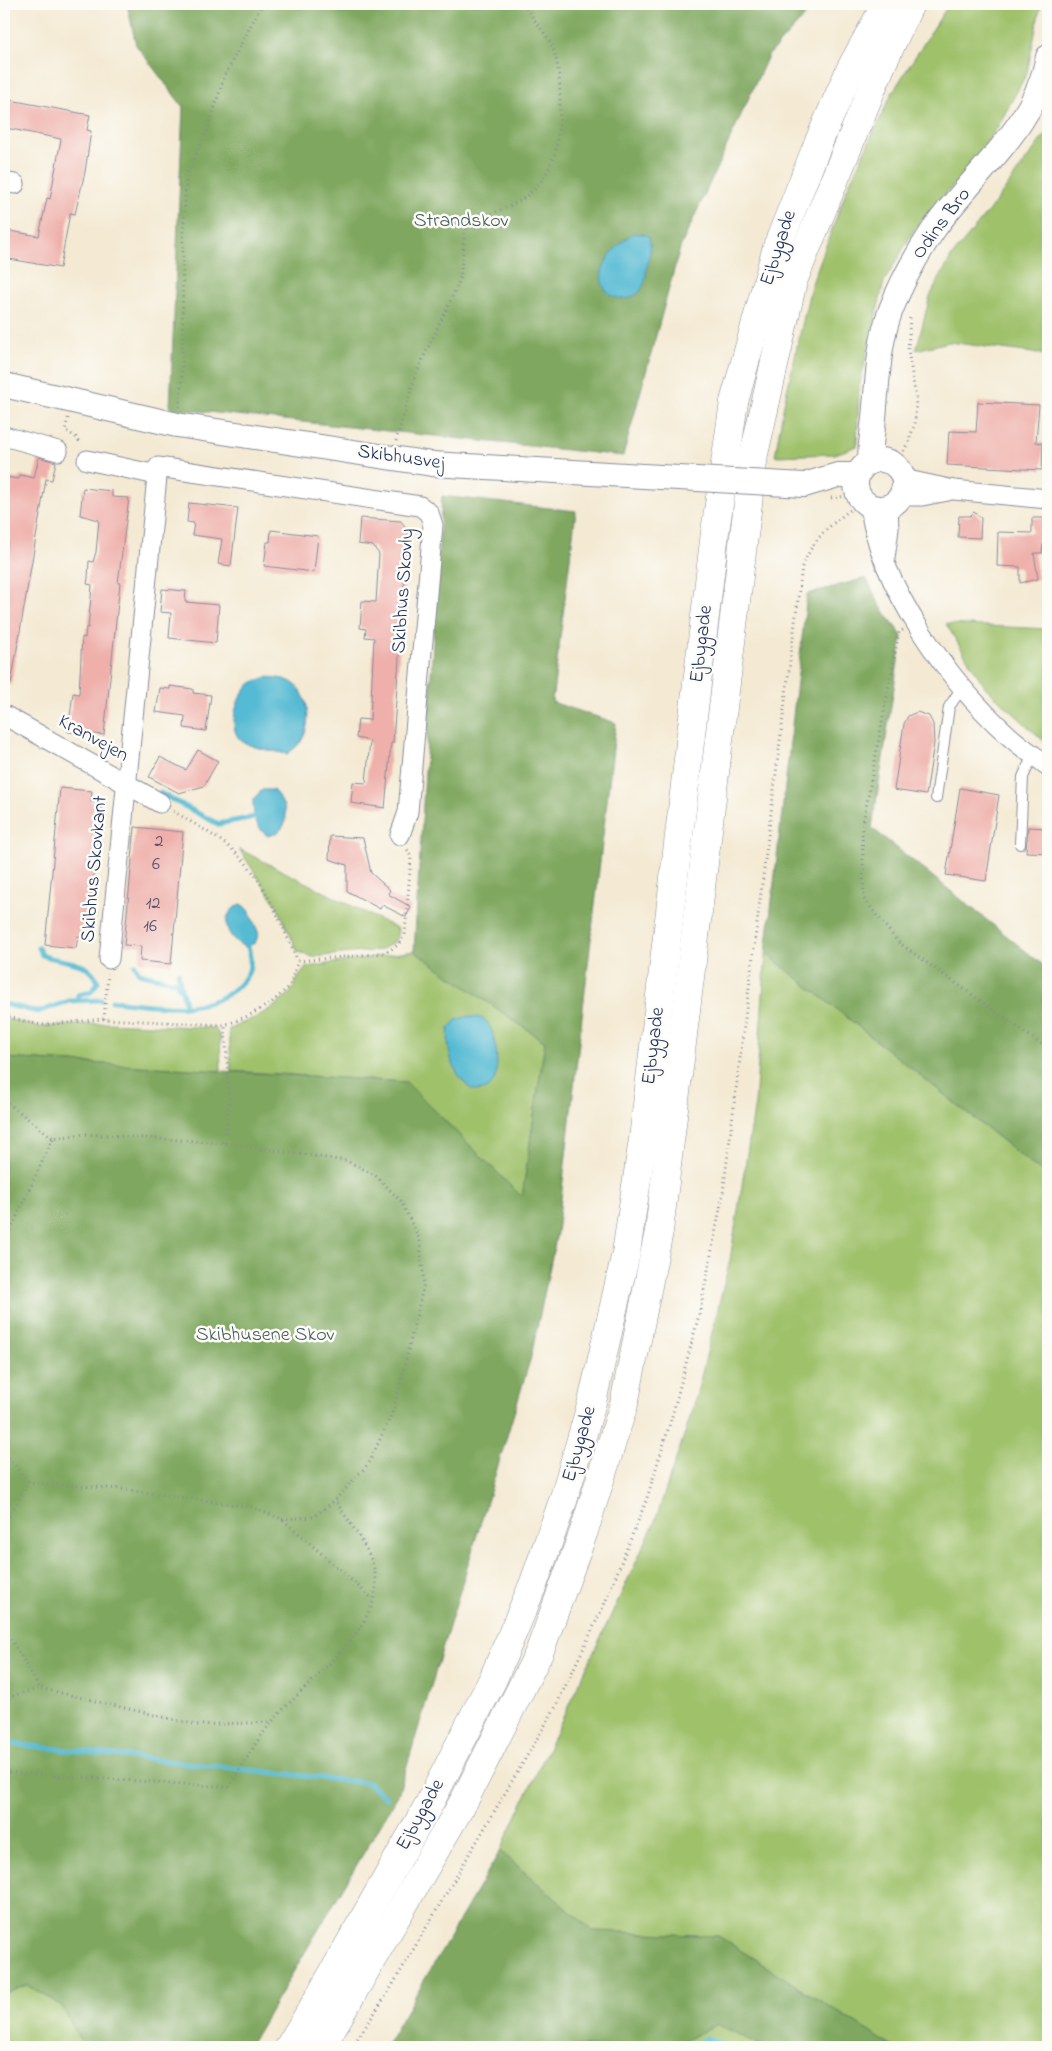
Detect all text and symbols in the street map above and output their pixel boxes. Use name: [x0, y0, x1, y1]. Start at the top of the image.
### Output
street label: Odins Bro: [905, 182, 979, 266]
street label: Ejbygade: [753, 206, 806, 290]
park label: Strandskov: [414, 207, 509, 236]
street label: Skibhusvej: [356, 438, 447, 479]
street label: Skibhus Skovly: [385, 527, 423, 655]
street label: Ejbygade: [683, 604, 722, 685]
street label: Kranvejen: [52, 708, 134, 770]
street label: Skibhus Skovkant: [74, 794, 116, 944]
house number: 2: [155, 829, 164, 855]
house number: 6: [152, 852, 160, 878]
house number: 12: [146, 891, 160, 917]
house number: 16: [143, 914, 157, 940]
street label: Ejbygade: [635, 1006, 674, 1087]
park label: Skibhusene Skov: [196, 1321, 335, 1350]
street label: Ejbygade: [555, 1403, 606, 1486]
street label: Ejbygade: [389, 1774, 453, 1857]

